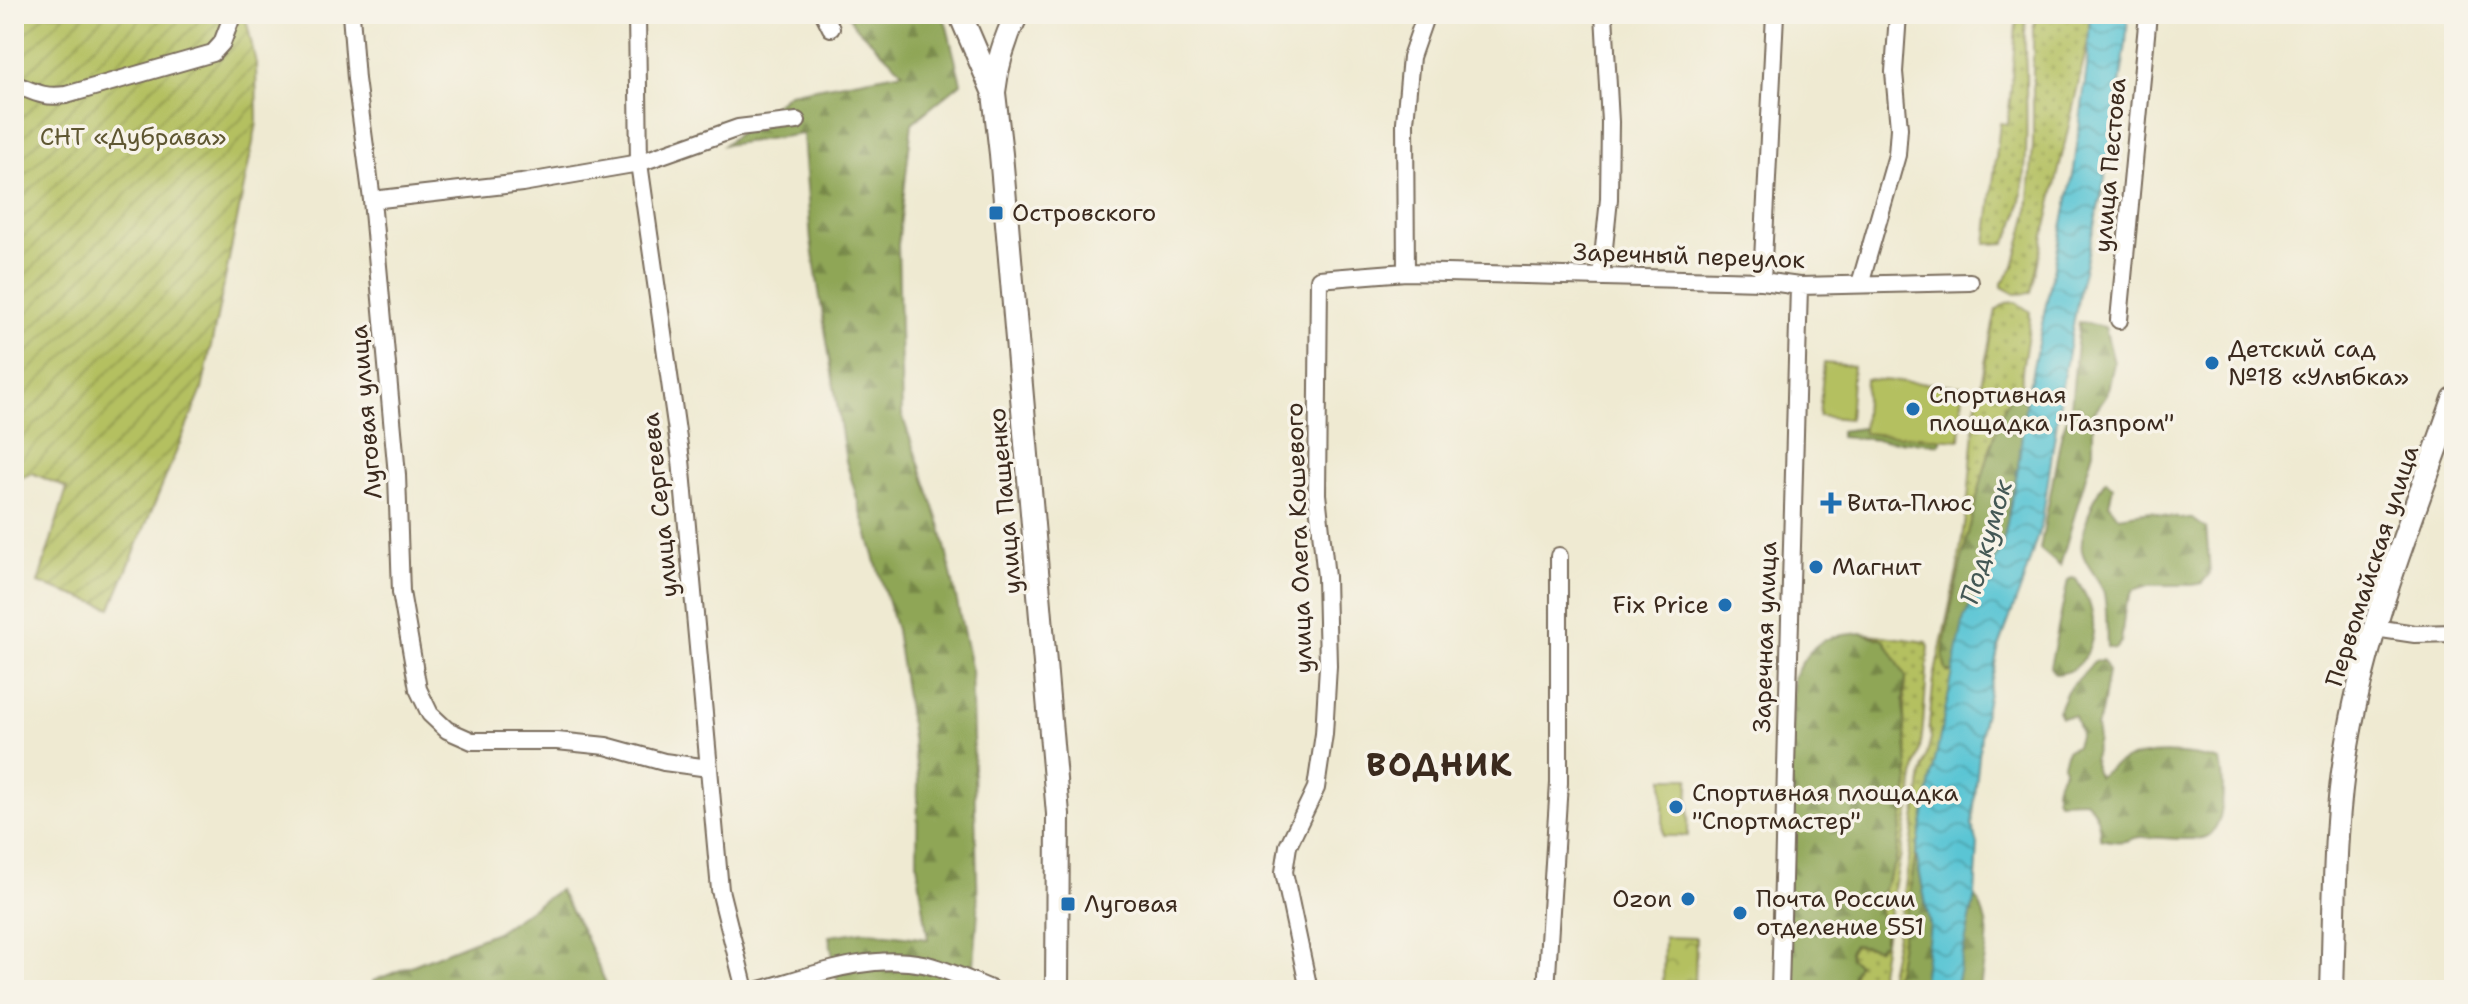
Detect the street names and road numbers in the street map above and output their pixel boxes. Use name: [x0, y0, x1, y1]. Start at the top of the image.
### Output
street label: улица Пестова: [2086, 76, 2134, 254]
street label: Заречный переулок: [1572, 236, 1806, 276]
street label: Луговая улица: [342, 323, 390, 500]
street label: улица Олега Кошевого: [1278, 402, 1320, 674]
street label: улица Пащенко: [981, 406, 1029, 596]
street label: улица Сергеева: [634, 411, 686, 599]
street label: Первомайская улица: [2318, 441, 2426, 691]
street label: Заречная улица: [1746, 541, 1784, 733]

